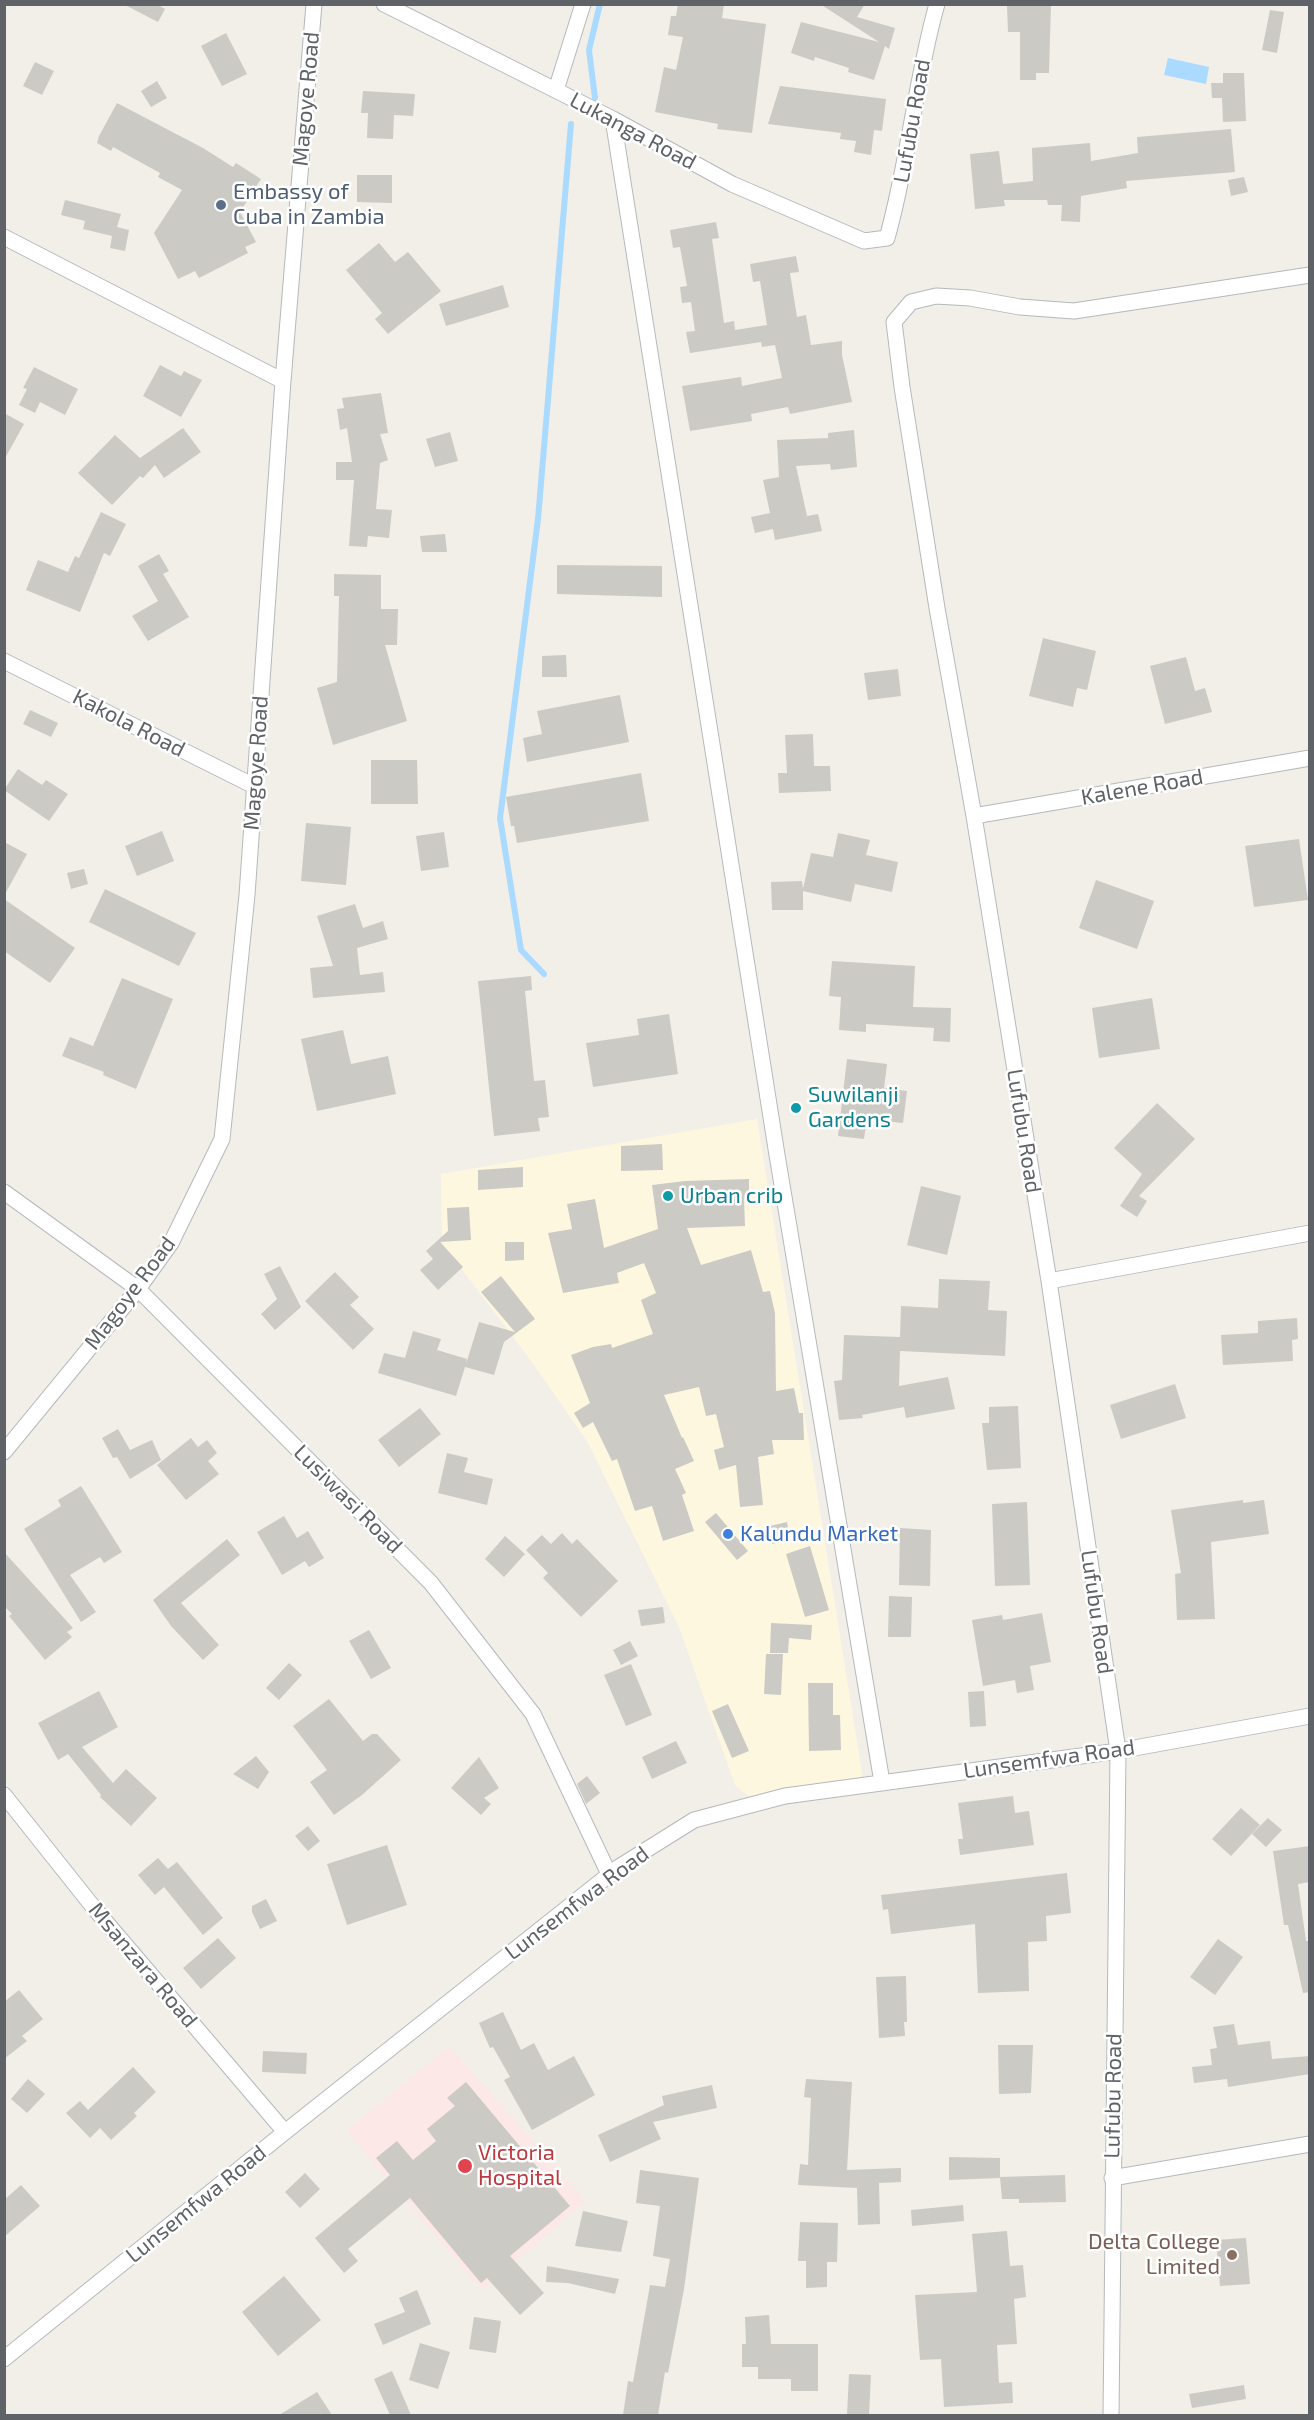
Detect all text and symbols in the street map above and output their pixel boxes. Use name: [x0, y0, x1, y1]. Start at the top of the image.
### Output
street label: Magoye Road: [287, 31, 325, 167]
street label: Lufubu Road: [888, 57, 936, 185]
street label: Lukanga Road: [565, 87, 701, 175]
place label: Embassy of Cuba in Zambia: [233, 179, 385, 230]
marker: Embassy of Cuba in Zambia: [214, 198, 228, 212]
street label: Kakola Road: [68, 683, 190, 763]
street label: Magoye Road: [238, 695, 274, 831]
street label: Kalene Road: [1079, 763, 1205, 811]
street label: Lufubu Road: [1001, 1067, 1047, 1195]
place label: Suwilanji Gardens: [808, 1082, 899, 1134]
marker: Suwilanji Gardens: [789, 1101, 803, 1115]
place label: Urban crib: [680, 1183, 783, 1209]
marker: Urban crib: [661, 1189, 675, 1203]
street label: Magoye Road: [79, 1231, 181, 1355]
street label: Lusiwasi Road: [288, 1439, 408, 1559]
place label: Kalundu Market: [740, 1521, 898, 1547]
marker: Kalundu Market: [721, 1527, 735, 1541]
street label: Lufubu Road: [1075, 1548, 1119, 1676]
street label: Lunsemfwa Road: [962, 1734, 1136, 1784]
street label: Lunsemfwa Road: [500, 1840, 654, 1966]
street label: Msanzara Road: [83, 1897, 203, 2033]
street label: Lufubu Road: [1099, 2033, 1127, 2159]
street label: Lunsemfwa Road: [120, 2139, 272, 2269]
place label: Victoria Hospital: [478, 2140, 562, 2192]
marker: Victoria Hospital: [456, 2157, 474, 2175]
place label: Delta College Limited: [1088, 2229, 1220, 2280]
marker: Delta College Limited: [1225, 2248, 1239, 2262]

